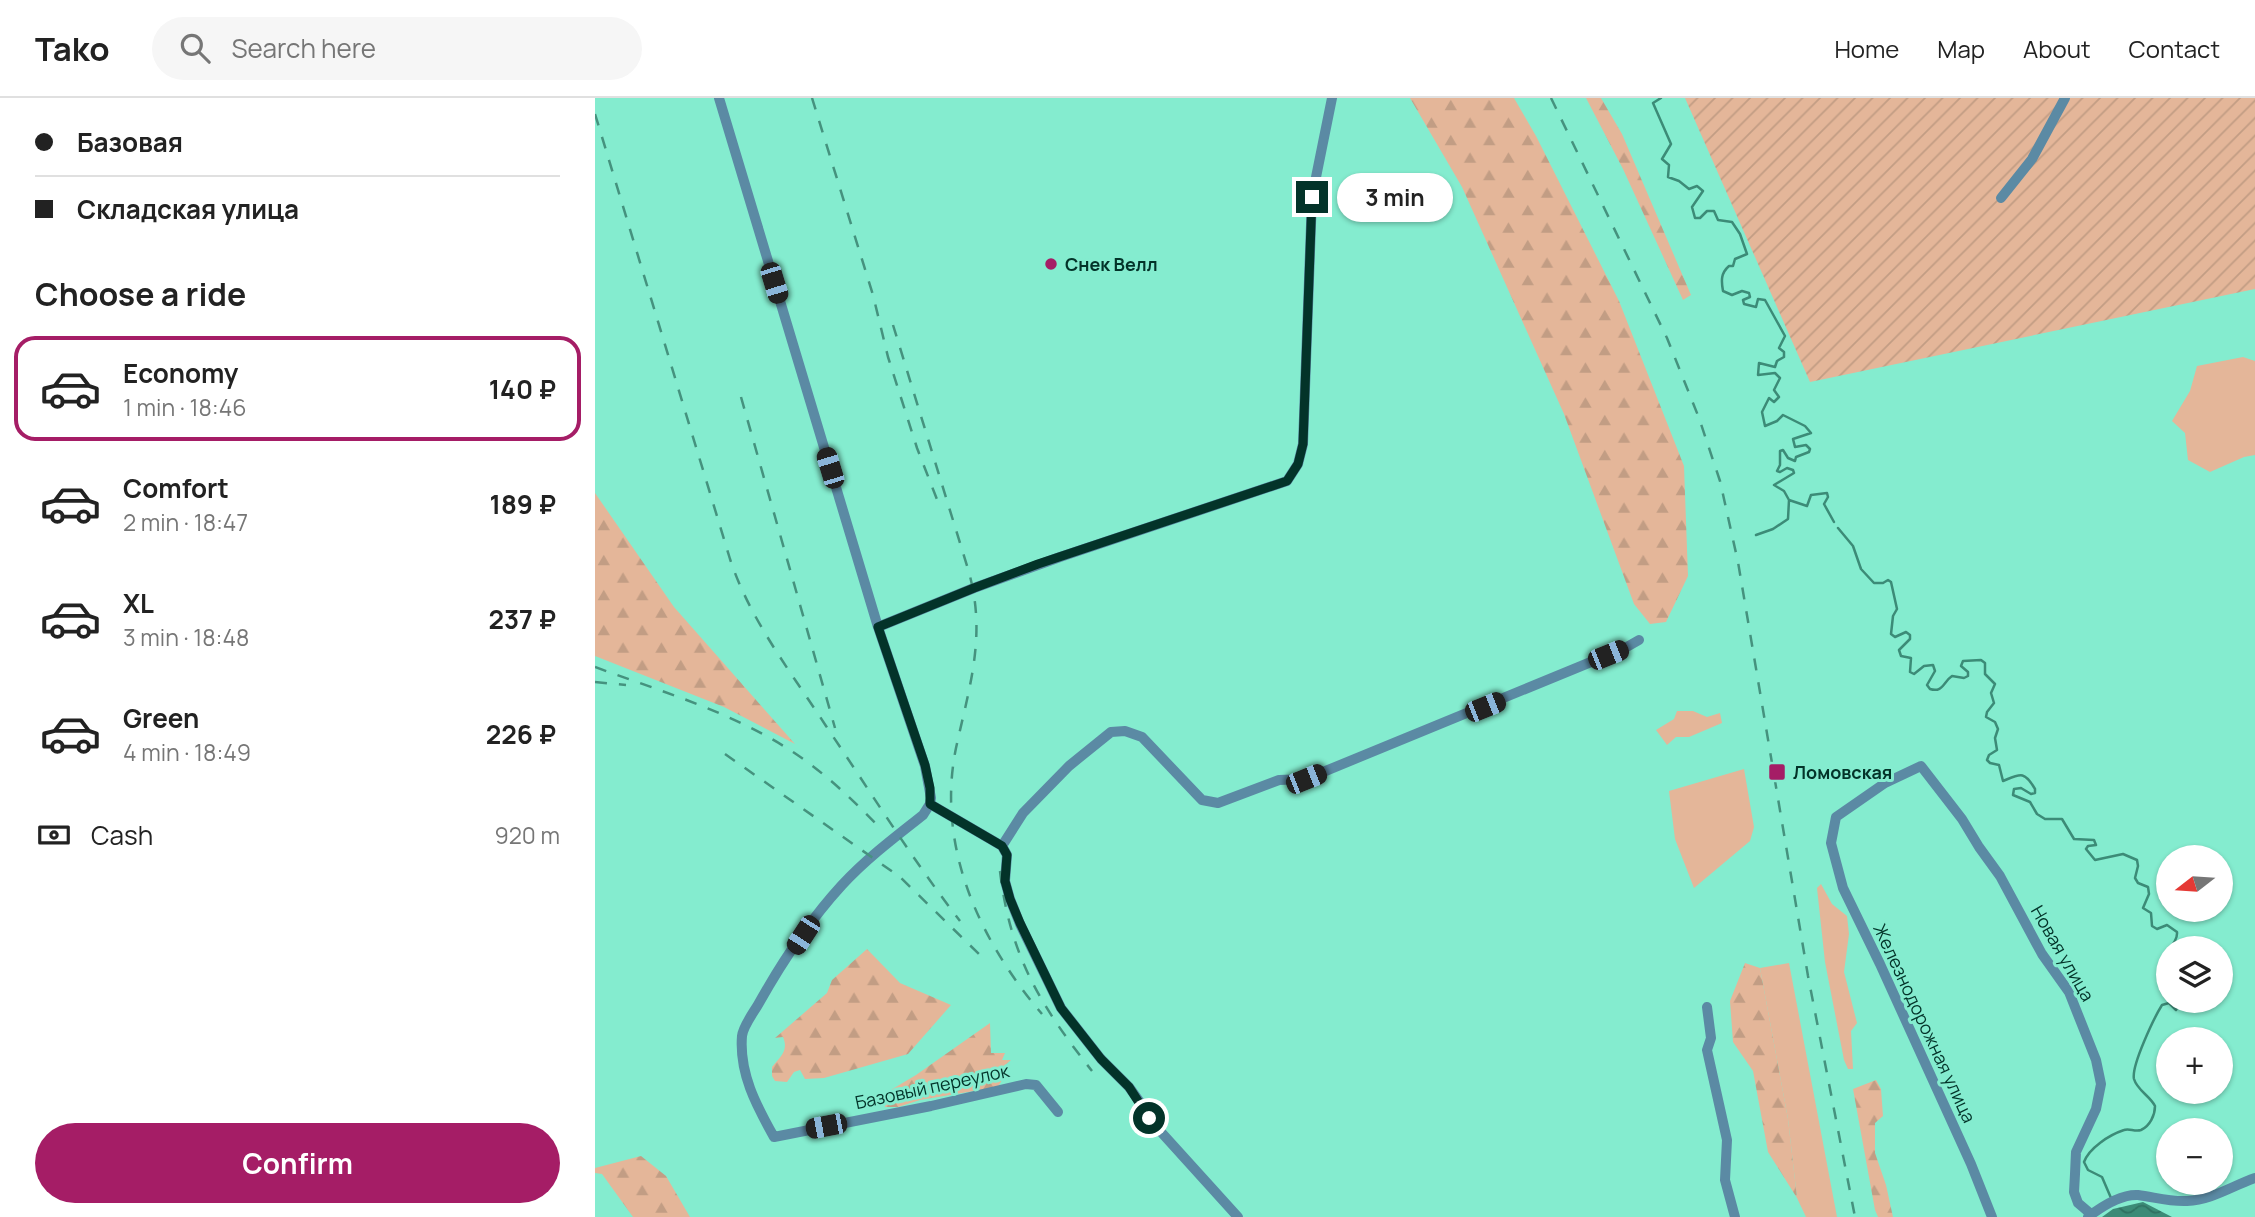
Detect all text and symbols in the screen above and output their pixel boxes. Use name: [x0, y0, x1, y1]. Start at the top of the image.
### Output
search box: [152, 17, 642, 80]
text: Tako: [35, 26, 110, 71]
icon: search: [176, 29, 214, 67]
text: Search here: [232, 30, 376, 66]
text: Home: [1834, 32, 1899, 65]
text: Map: [1937, 32, 1985, 65]
text: About: [2023, 32, 2091, 65]
text: Contact: [2129, 32, 2220, 65]
text: Базовая: [77, 124, 183, 160]
callout: 3 min: [1337, 172, 1452, 222]
route end: [1296, 181, 1328, 213]
text: 3 min: [1365, 181, 1425, 213]
text: Складская улица: [77, 191, 299, 227]
place label: Снек Велл: [1065, 252, 1158, 276]
marker: Снек Велл: [1043, 256, 1059, 272]
car: [758, 260, 791, 306]
text: Choose a ride: [35, 272, 246, 316]
text: Economy: [123, 355, 238, 391]
icon: car: [39, 357, 102, 420]
text: 140 ₽: [489, 371, 556, 407]
text: 1 min · 18:46: [123, 391, 247, 423]
car: [814, 445, 847, 491]
text: Comfort: [123, 470, 229, 506]
icon: car: [39, 472, 102, 535]
text: 189 ₽: [490, 486, 556, 522]
text: 2 min · 18:47: [123, 506, 248, 538]
text: XL: [123, 585, 154, 621]
icon: car: [39, 587, 102, 650]
text: 237 ₽: [489, 601, 556, 637]
text: 3 min · 18:48: [123, 621, 249, 653]
car: [1585, 637, 1632, 673]
car: [1462, 689, 1509, 725]
text: Green: [123, 700, 199, 736]
icon: car: [39, 702, 102, 765]
text: 226 ₽: [486, 716, 556, 752]
text: 4 min · 18:49: [123, 736, 251, 768]
place label: Ломовская: [1793, 760, 1892, 784]
car: [1283, 761, 1330, 797]
marker: Ломовская: [1767, 762, 1787, 782]
icon: cash: [35, 816, 73, 854]
text: Cash: [91, 817, 153, 853]
text: 920 m: [494, 819, 560, 851]
north arrow: [2156, 845, 2233, 922]
map controls: [2156, 845, 2233, 1195]
street label: Новая улица: [2026, 901, 2100, 1005]
car: [783, 912, 824, 958]
street label: Железнодорожная улица: [1868, 920, 1982, 1126]
button: layers: [2156, 936, 2233, 1013]
button: +: [2156, 1027, 2233, 1104]
street label: Базовый переулок: [853, 1058, 1012, 1114]
route start: [1133, 1102, 1165, 1134]
car: [804, 1112, 849, 1140]
button: −: [2156, 1118, 2233, 1195]
button: Confirm: [35, 1123, 560, 1203]

